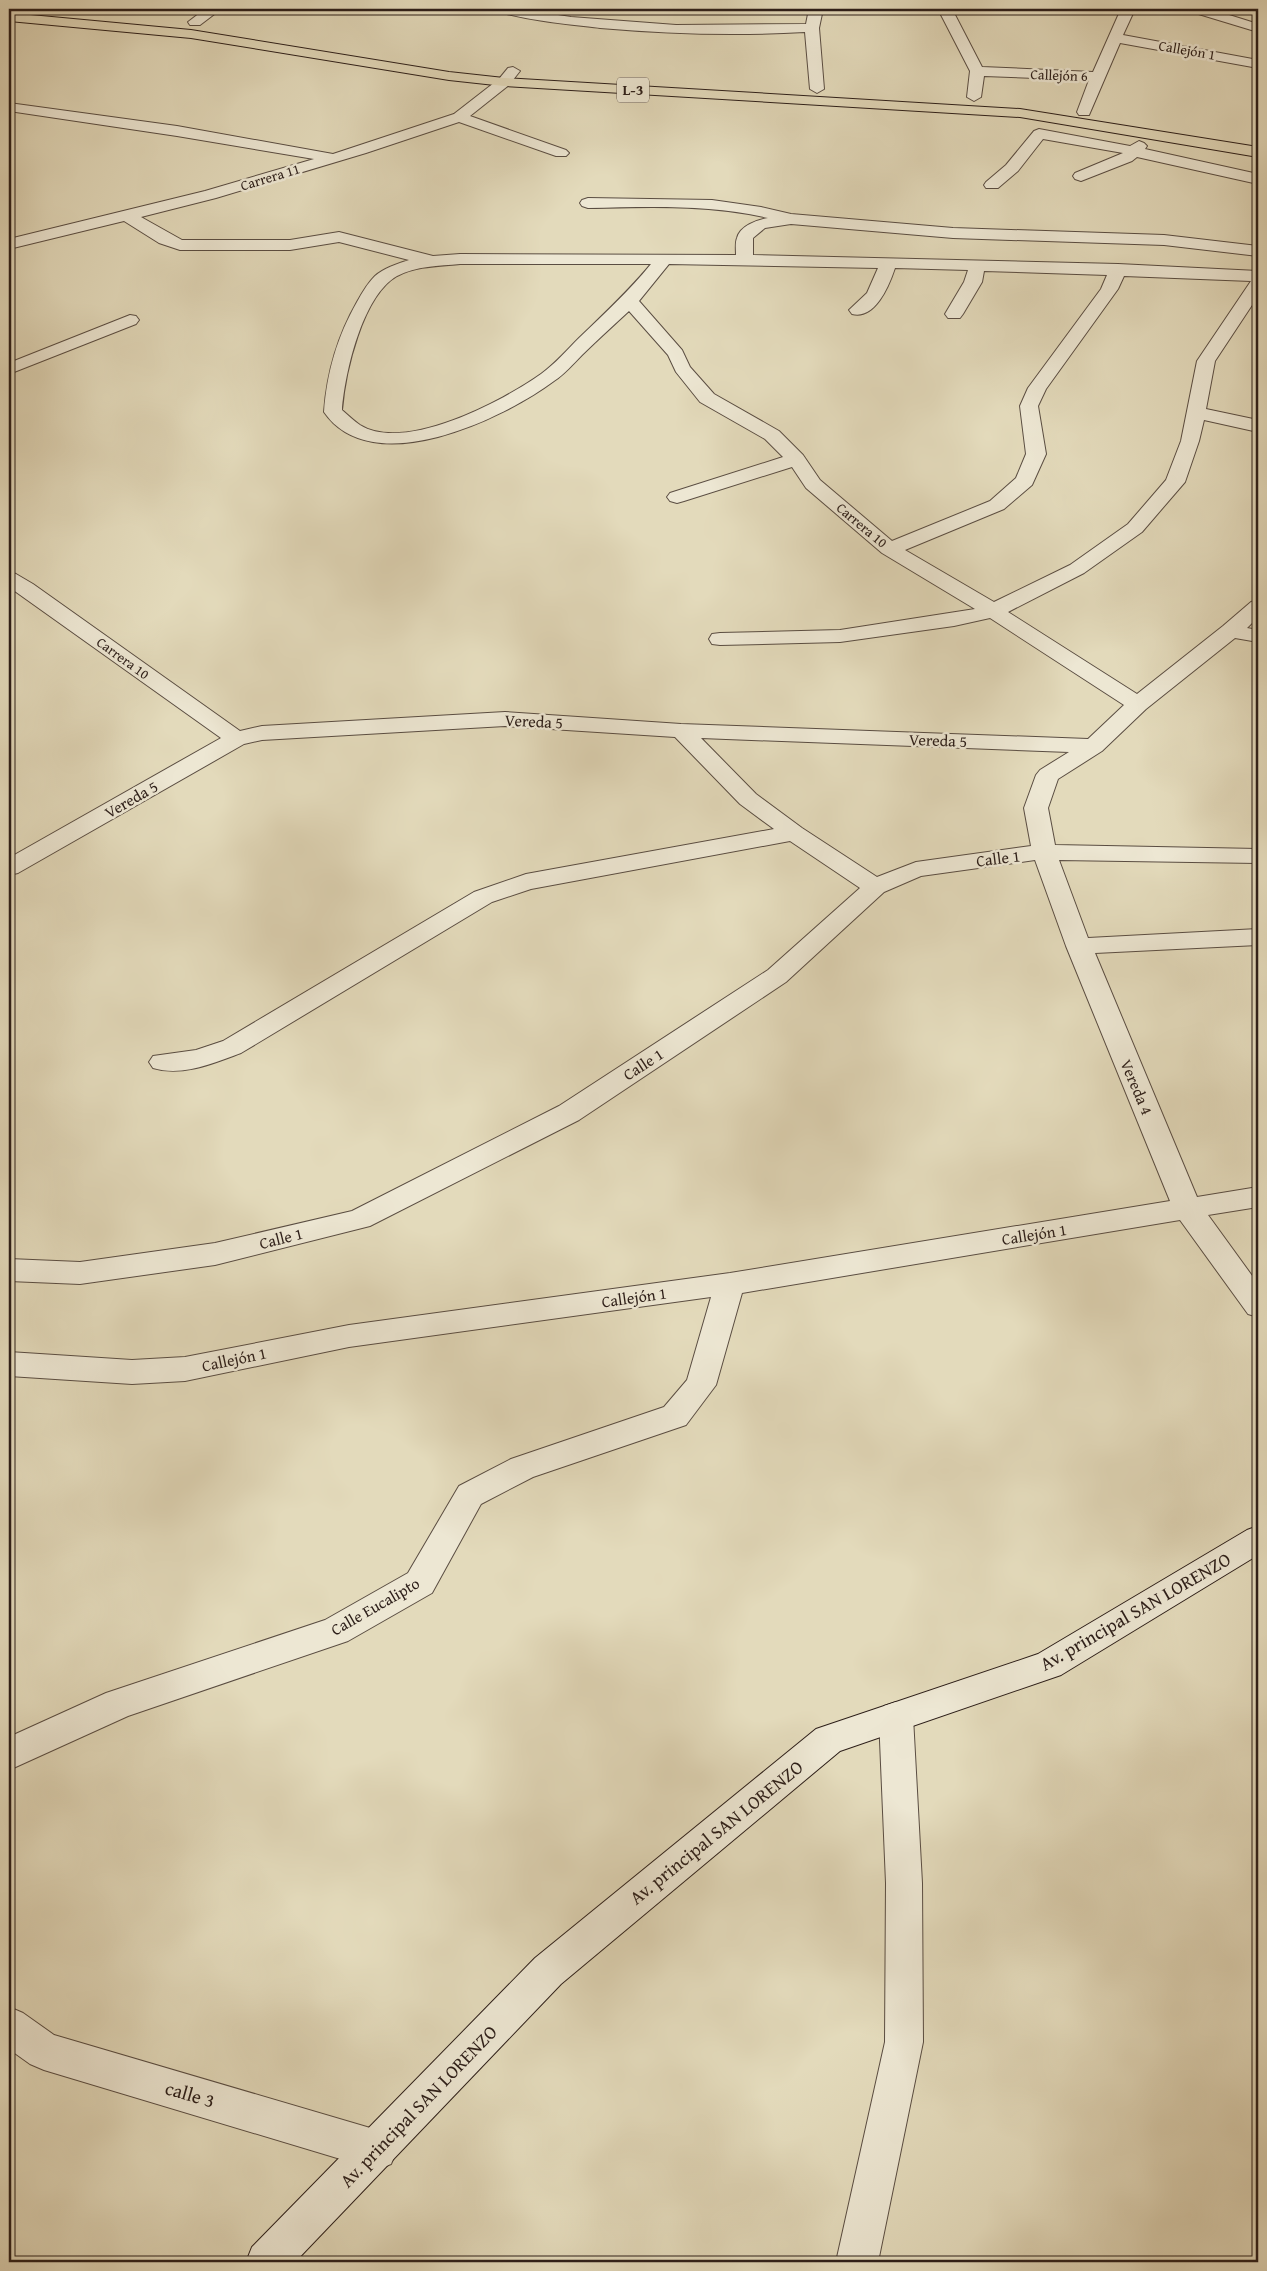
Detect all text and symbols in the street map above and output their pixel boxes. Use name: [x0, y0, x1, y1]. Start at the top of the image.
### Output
street label: Callejón 1: [1157, 35, 1217, 65]
street label: Callejón 6: [1030, 64, 1088, 86]
road number: L-3: [617, 78, 649, 102]
street label: Carrera 11: [238, 159, 302, 195]
street label: Carrera 10: [832, 498, 892, 552]
street label: Carrera 10: [92, 632, 154, 684]
street label: Vereda 5: [504, 707, 564, 735]
street label: Vereda 5: [908, 727, 968, 753]
street label: Vereda 5: [100, 774, 162, 824]
street label: Calle 1: [975, 843, 1021, 873]
street label: Calle 1: [618, 1042, 668, 1086]
street label: Vereda 4: [1115, 1056, 1160, 1119]
street label: Callejón 1: [1000, 1217, 1068, 1251]
street label: Calle 1: [257, 1221, 305, 1255]
street label: Callejón 1: [600, 1281, 668, 1313]
street label: Callejón 1: [200, 1340, 268, 1378]
street label: Av. principal SAN LORENZO: [1034, 1545, 1236, 1677]
street label: Calle Eucalipto: [326, 1571, 424, 1641]
street label: Av. principal SAN LORENZO: [623, 1753, 809, 1911]
street label: Av. principal SAN LORENZO: [333, 2018, 503, 2194]
street label: calle 3: [162, 2074, 218, 2114]

